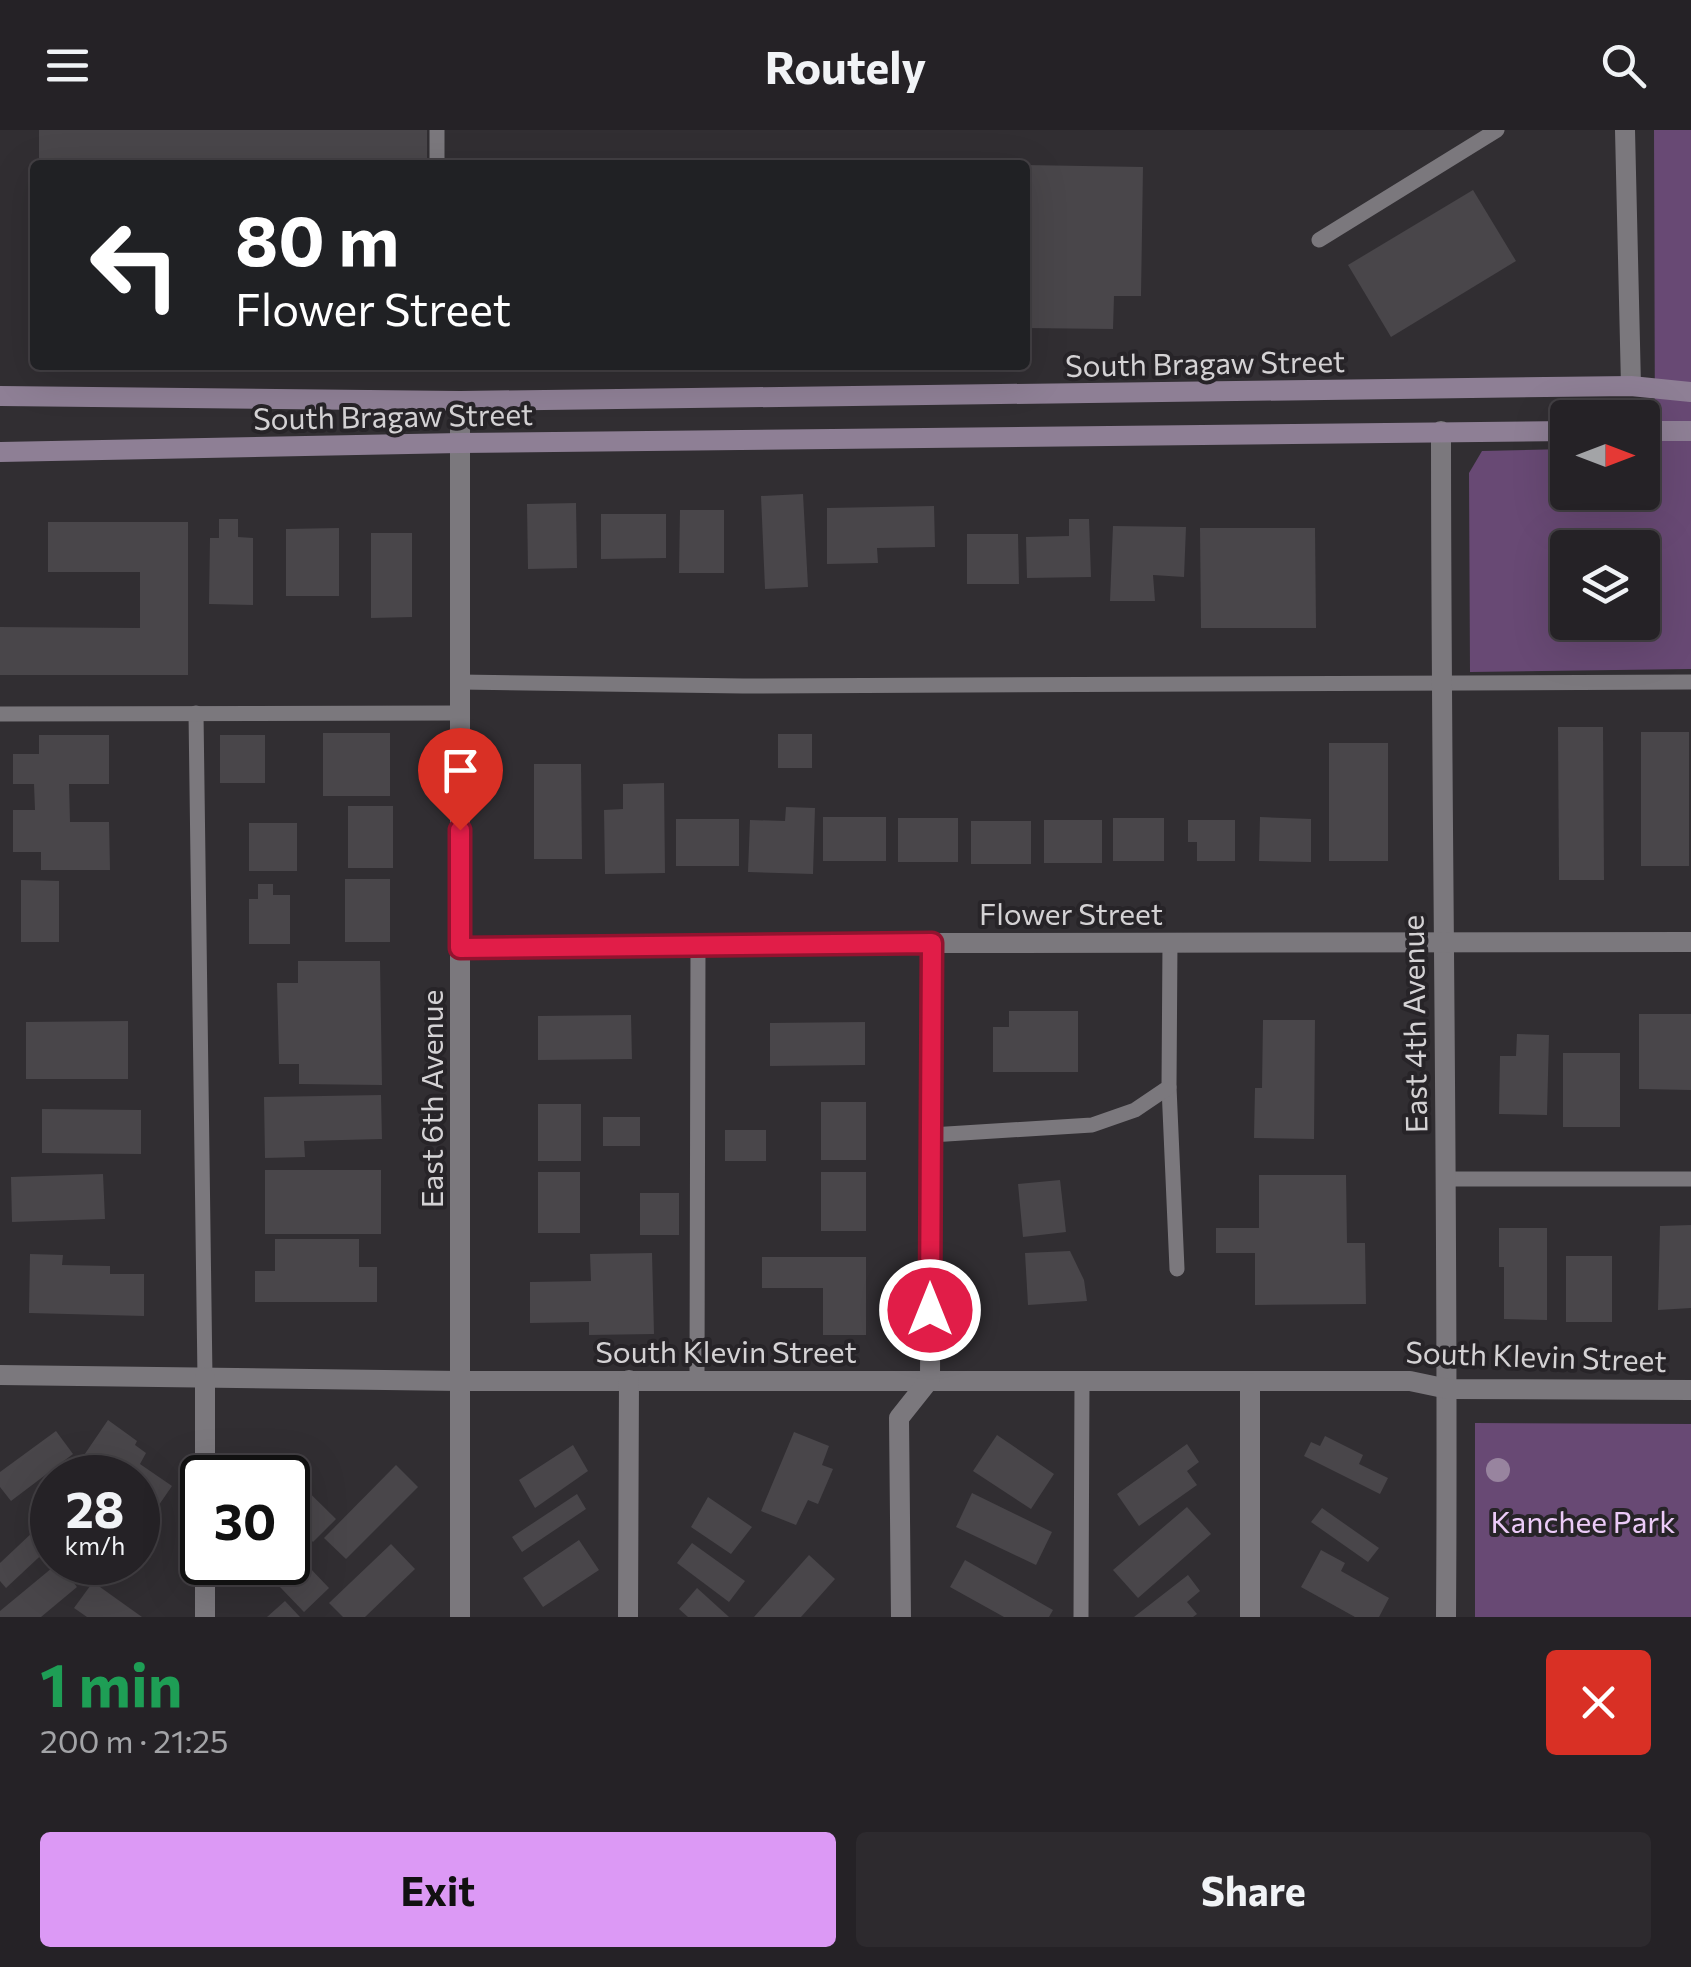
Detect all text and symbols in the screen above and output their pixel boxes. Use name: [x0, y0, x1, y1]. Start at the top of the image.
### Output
icon: menu: [40, 38, 95, 93]
text: Routely: [765, 38, 926, 93]
icon: search: [1596, 38, 1651, 93]
text: 80 m: [235, 195, 399, 280]
icon: left: [70, 200, 200, 330]
text: Flower Street: [235, 280, 511, 335]
street label: South Bragaw Street: [1065, 341, 1345, 383]
street label: South Bragaw Street: [253, 394, 533, 436]
north arrow: [1550, 400, 1660, 510]
map controls: [1550, 400, 1660, 640]
button: layers: [1550, 530, 1660, 640]
pin: [418, 728, 503, 831]
icon: arrive: [433, 743, 488, 798]
street label: Flower Street: [979, 894, 1163, 931]
street label: East 4th Avenue: [1393, 915, 1433, 1133]
street label: East 6th Avenue: [412, 990, 449, 1208]
position arrow: [878, 1258, 982, 1362]
street label: South Klevin Street: [595, 1332, 857, 1369]
street label: South Klevin Street: [1405, 1332, 1667, 1378]
speed limit sign: 30: [180, 1455, 310, 1585]
text: 28: [65, 1477, 125, 1538]
park label: Kanchee Park: [1490, 1502, 1676, 1539]
text: km/h: [65, 1530, 125, 1560]
text: 1 min: [40, 1646, 182, 1719]
button: close: [1546, 1650, 1651, 1755]
text: 200 m · 21:25: [40, 1720, 228, 1760]
button: Exit: [40, 1832, 836, 1947]
button: Share: [856, 1832, 1651, 1947]

